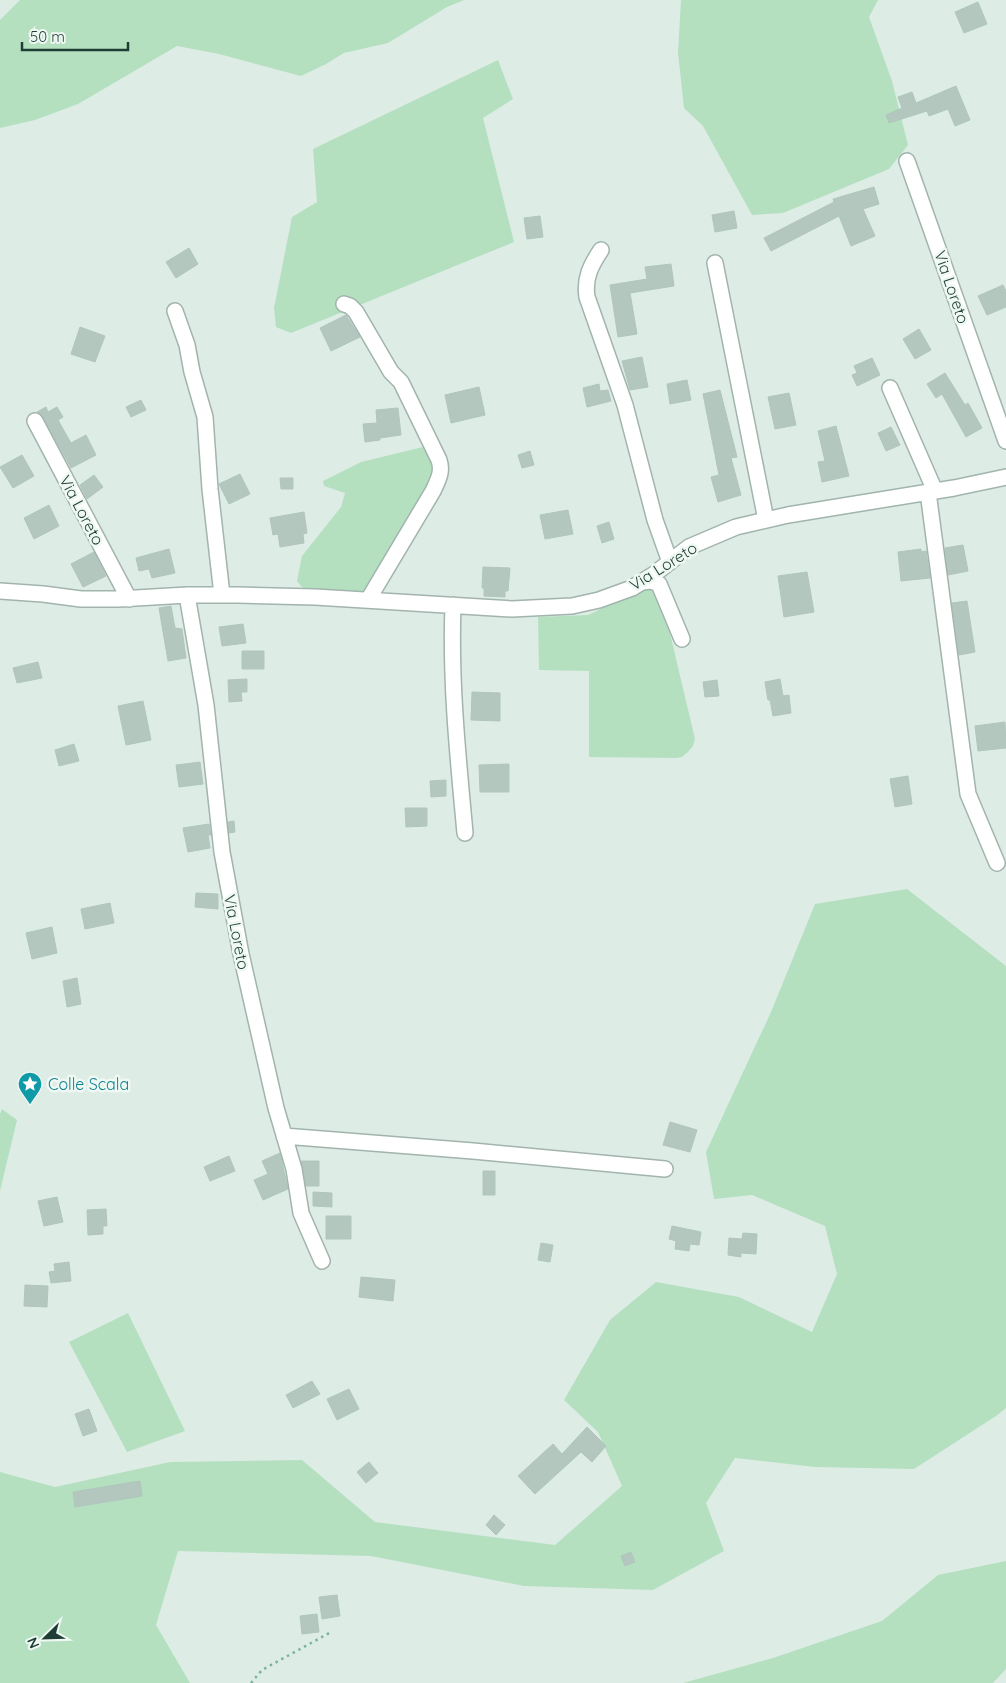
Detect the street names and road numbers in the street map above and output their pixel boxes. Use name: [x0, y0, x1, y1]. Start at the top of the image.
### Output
street label: Via Loreto: [930, 248, 974, 326]
street label: Via Loreto: [55, 472, 109, 548]
street label: Via Loreto: [625, 537, 701, 595]
street label: Via Loreto: [220, 893, 254, 971]

